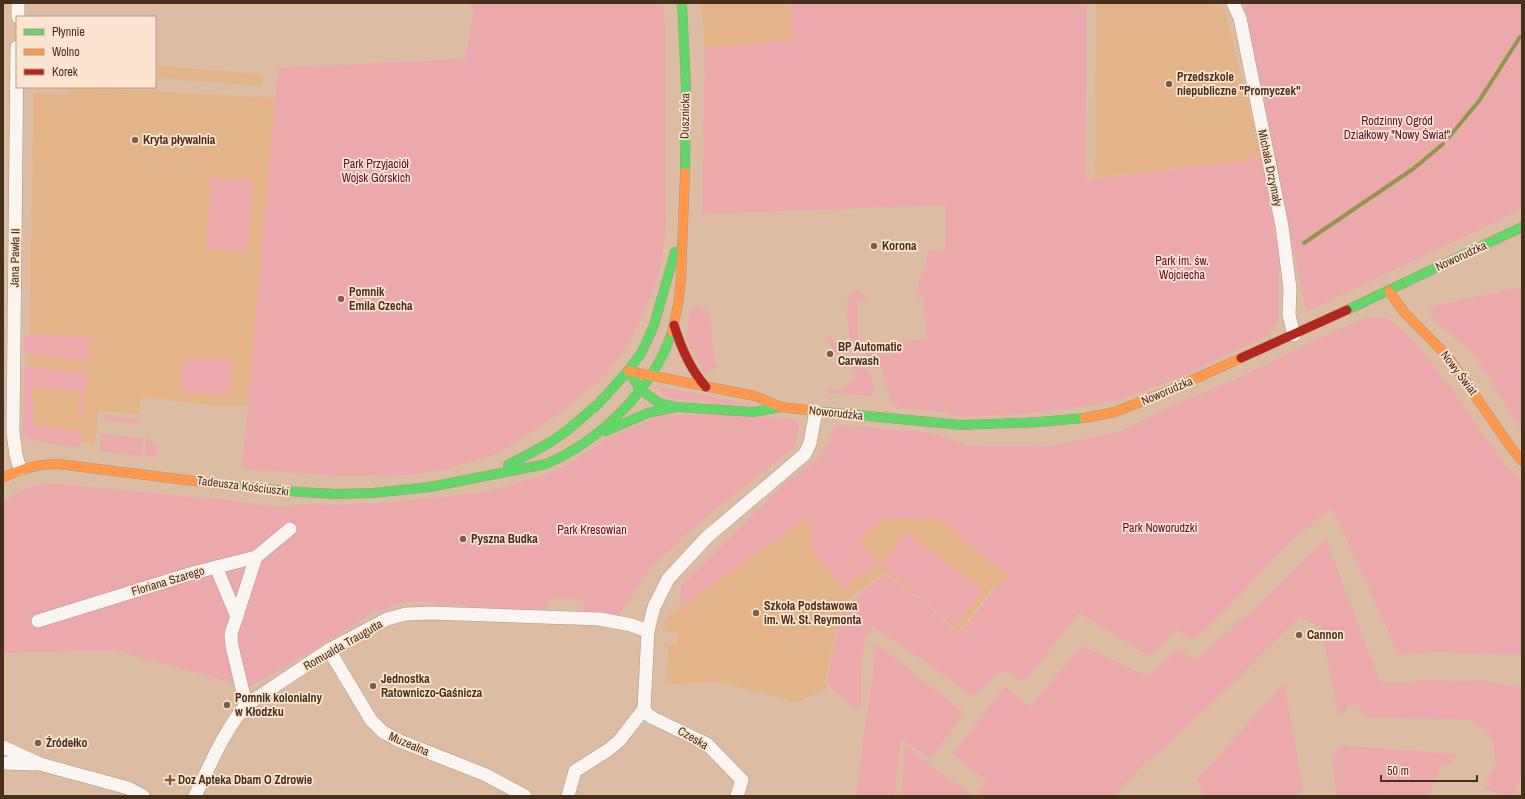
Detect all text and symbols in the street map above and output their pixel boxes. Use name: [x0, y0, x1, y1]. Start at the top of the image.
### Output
legend: [16, 16, 156, 88]
text: Płynnie: [52, 24, 85, 40]
text: Wolno: [52, 44, 80, 60]
text: Korek: [52, 64, 78, 80]
place label: Przedszkole niepubliczne "Promyczek": [1177, 69, 1301, 99]
marker: Przedszkole niepubliczne "Promyczek": [1164, 79, 1174, 89]
street label: Dusznicka: [677, 92, 693, 139]
park label: Rodzinny Ogród Działkowy "Nowy Świat": [1344, 113, 1451, 143]
street label: Michała Drzymały: [1254, 128, 1286, 208]
place label: Kryta pływalnia: [143, 132, 216, 148]
marker: Kryta pływalnia: [130, 135, 140, 145]
park label: Park Przyjaciół Wojsk Górskich: [342, 156, 410, 186]
street label: Jana Pawła II: [6, 228, 24, 288]
street label: Noworudzka: [1433, 237, 1490, 275]
place label: Korona: [882, 238, 917, 254]
marker: Korona: [869, 241, 879, 251]
park label: Park im. św. Wojciecha: [1155, 253, 1209, 283]
place label: Pomnik Emila Czecha: [349, 284, 413, 314]
marker: Pomnik Emila Czecha: [336, 294, 346, 304]
place label: BP Automatic Carwash: [838, 339, 903, 369]
street label: Nowy Świat: [1437, 347, 1481, 399]
marker: BP Automatic Carwash: [825, 349, 835, 359]
street label: Noworudzka: [1139, 373, 1196, 409]
street label: Noworudzka: [808, 402, 865, 424]
street label: Tadeusza Kościuszki: [196, 472, 290, 500]
park label: Park Noworudzki: [1123, 520, 1197, 536]
park label: Park Kresowian: [557, 522, 627, 538]
place label: Pyszna Budka: [471, 531, 538, 547]
marker: Pyszna Budka: [458, 534, 468, 544]
street label: Floriana Szarego: [130, 562, 206, 600]
place label: Szkoła Podstawowa im. Wł. St. Reymonta: [764, 598, 862, 628]
marker: Szkoła Podstawowa im. Wł. St. Reymonta: [751, 608, 761, 618]
street label: Romualda Traugutta: [300, 616, 386, 674]
place label: Cannon: [1307, 627, 1344, 643]
marker: Cannon: [1294, 630, 1304, 640]
place label: Jednostka Ratowniczo-Gaśnicza: [381, 671, 483, 701]
marker: Jednostka Ratowniczo-Gaśnicza: [368, 681, 378, 691]
place label: Pomnik kolonialny w Kłodzku: [235, 690, 322, 720]
marker: Pomnik kolonialny w Kłodzku: [222, 700, 232, 710]
street label: Czeska: [675, 723, 712, 753]
street label: Muzealna: [386, 728, 432, 760]
place label: Źródełko: [46, 735, 88, 751]
marker: Źródełko: [33, 738, 43, 748]
scale bar: [1381, 757, 1477, 783]
text: 50 m: [1387, 763, 1409, 779]
place label: Doz Apteka Dbam O Zdrowie: [178, 772, 313, 788]
marker: Doz Apteka Dbam O Zdrowie: [165, 775, 175, 785]

